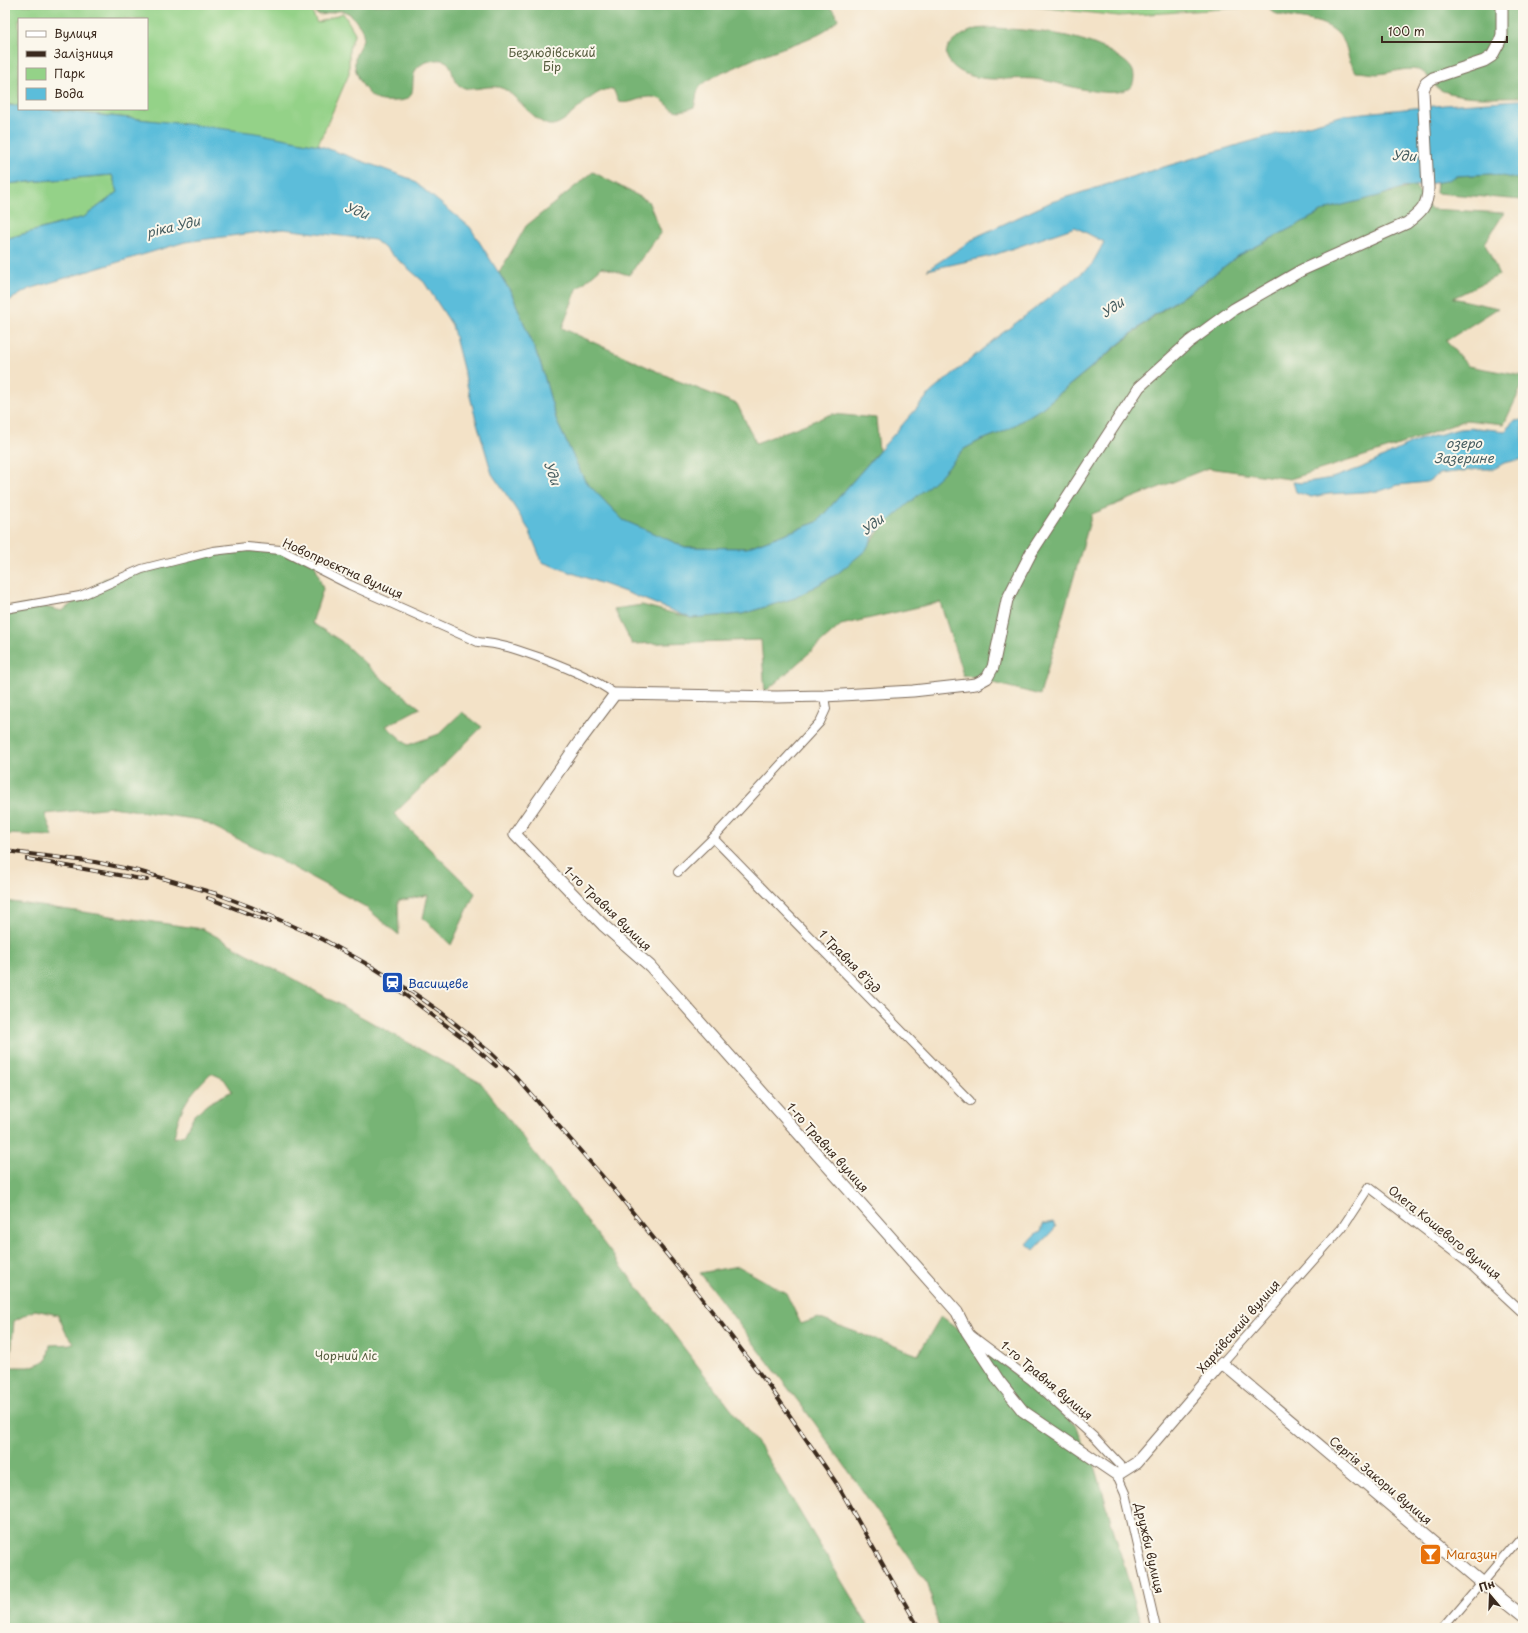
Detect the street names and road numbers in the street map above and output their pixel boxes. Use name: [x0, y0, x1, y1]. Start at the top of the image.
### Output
street label: Новопроєктна вулиця: [280, 533, 406, 603]
street label: 1-го Травня вулиця: [560, 861, 656, 955]
street label: 1 Травня в’їзд: [815, 925, 885, 997]
street label: 1-го Травня вулиця: [783, 1098, 873, 1196]
street label: Олега Кошевого вулиця: [1385, 1181, 1505, 1283]
street label: Харківський вулиця: [1192, 1275, 1284, 1377]
street label: 1-го Травня вулиця: [997, 1336, 1097, 1424]
street label: Сергія Закори вулиця: [1326, 1432, 1436, 1528]
street label: Дружби вулиця: [1131, 1500, 1169, 1595]

